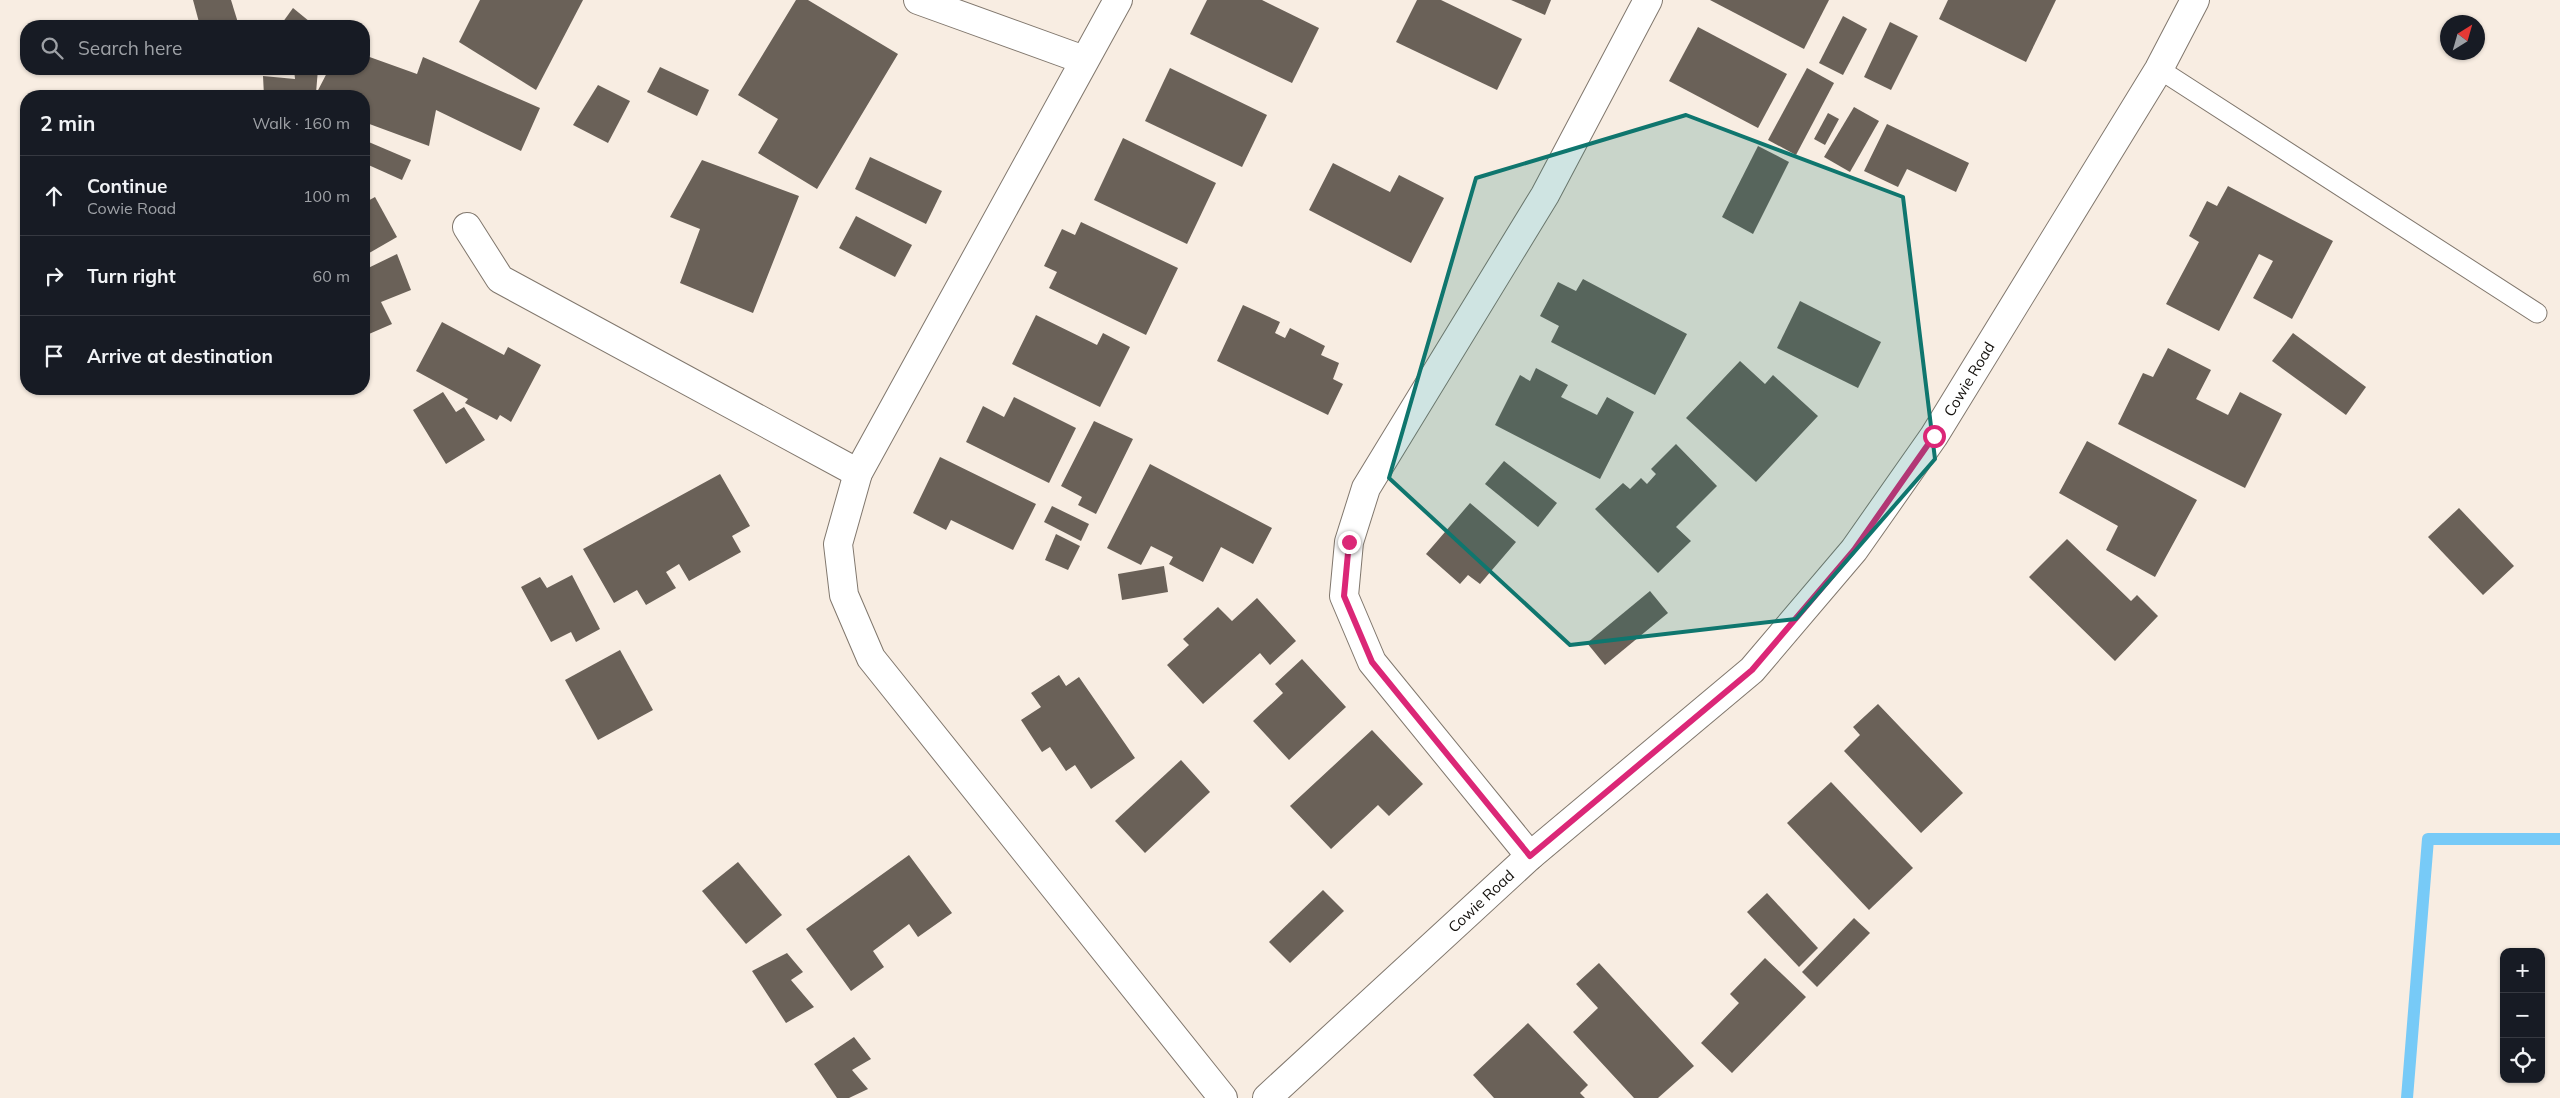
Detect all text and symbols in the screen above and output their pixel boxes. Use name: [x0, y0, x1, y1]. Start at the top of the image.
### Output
north arrow: [2440, 15, 2485, 60]
search box: [20, 20, 370, 75]
icon: search: [38, 34, 66, 62]
text: Search here: [78, 36, 182, 60]
text: 2 min: [40, 110, 95, 136]
text: Walk · 160 m: [252, 113, 350, 133]
text: Continue: [87, 174, 167, 198]
icon: ahead: [40, 182, 68, 210]
text: 100 m: [303, 186, 350, 206]
text: Cowie Road: [87, 198, 176, 218]
icon: right: [40, 262, 68, 290]
text: Turn right: [87, 264, 176, 288]
text: 60 m: [313, 266, 350, 286]
street label: Cowie Road: [1939, 338, 1999, 420]
icon: arrive: [40, 342, 68, 370]
text: Arrive at destination: [87, 344, 273, 368]
route start: [1923, 425, 1946, 448]
route end: [1338, 531, 1361, 554]
street label: Cowie Road: [1444, 866, 1518, 936]
map controls: [2500, 948, 2545, 1083]
button: +: [2500, 948, 2545, 993]
button: −: [2500, 993, 2545, 1038]
button: locate: [2500, 1038, 2545, 1083]

